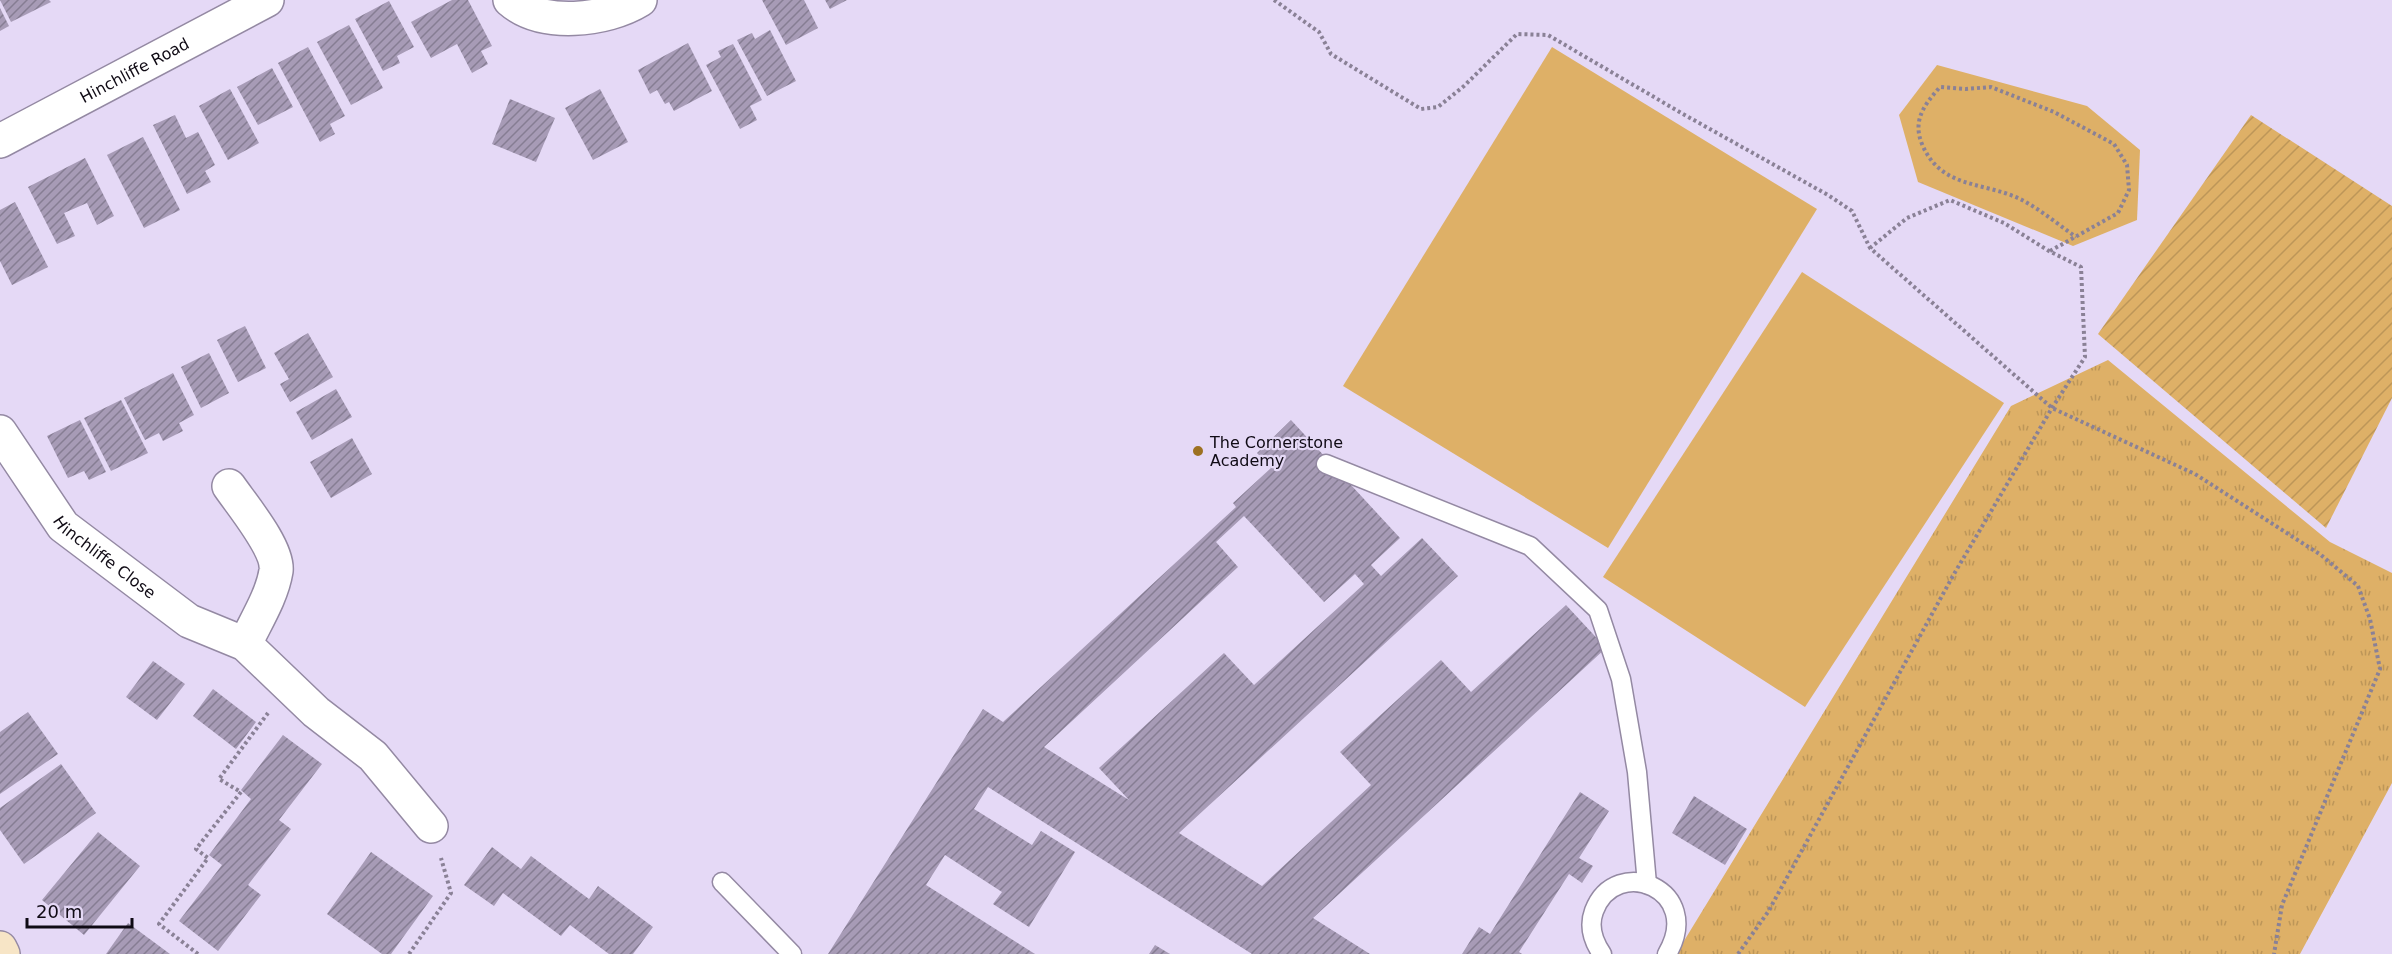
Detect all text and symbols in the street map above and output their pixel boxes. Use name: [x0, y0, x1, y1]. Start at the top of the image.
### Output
street label: Hinchliffe Road: [77, 34, 192, 107]
place label: The Cornerstone Academy: [1209, 433, 1343, 470]
marker: The Cornerstone Academy: [1191, 444, 1205, 458]
street label: Hinchliffe Close: [49, 513, 159, 603]
scale bar: [27, 891, 132, 929]
text: 20 m: [36, 901, 82, 922]

